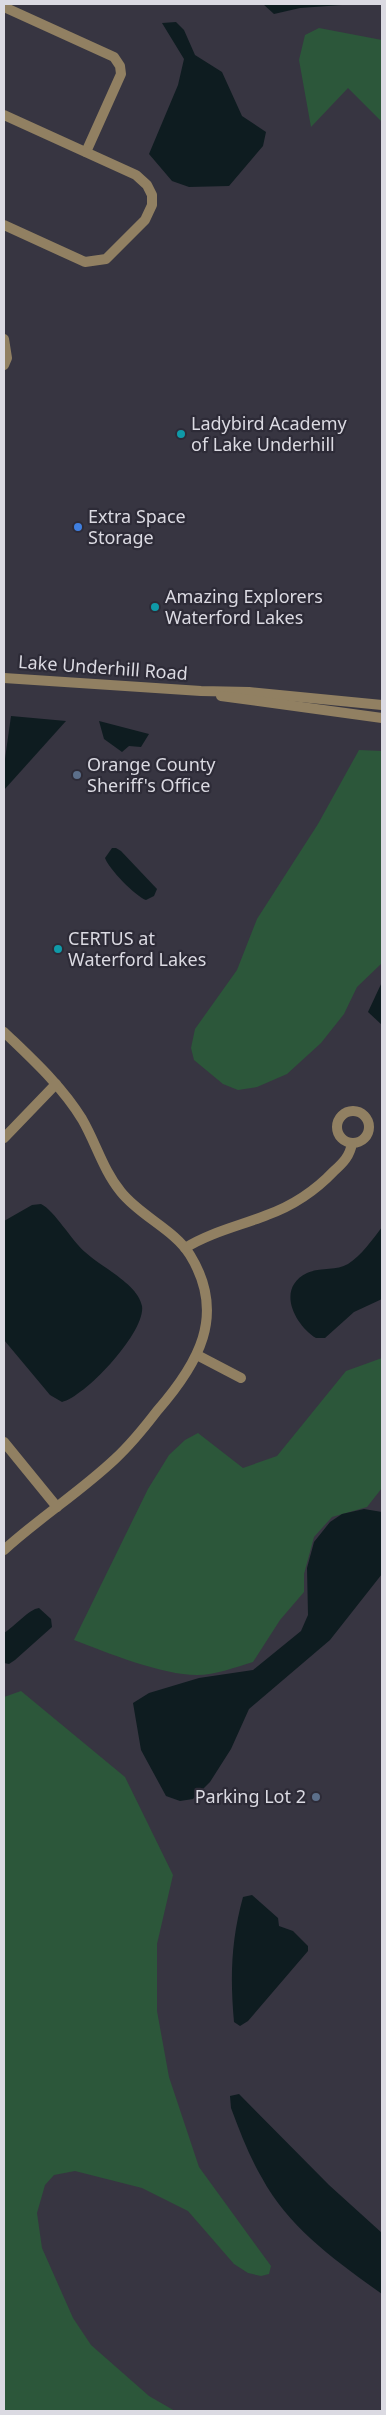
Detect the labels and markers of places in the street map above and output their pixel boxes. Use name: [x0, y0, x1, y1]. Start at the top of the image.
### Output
place label: Ladybird Academy of Lake Underhill: [191, 411, 348, 456]
marker: Ladybird Academy of Lake Underhill: [175, 428, 187, 440]
place label: Extra Space Storage: [88, 504, 186, 549]
marker: Extra Space Storage: [72, 521, 84, 533]
place label: Amazing Explorers Waterford Lakes: [165, 584, 323, 629]
marker: Amazing Explorers Waterford Lakes: [149, 601, 161, 613]
place label: Orange County Sheriff's Office: [87, 752, 216, 797]
marker: Orange County Sheriff's Office: [71, 769, 83, 781]
place label: CERTUS at Waterford Lakes: [68, 926, 206, 971]
marker: CERTUS at Waterford Lakes: [52, 943, 64, 955]
place label: Parking Lot 2: [195, 1784, 306, 1808]
marker: Parking Lot 2: [310, 1791, 322, 1803]

